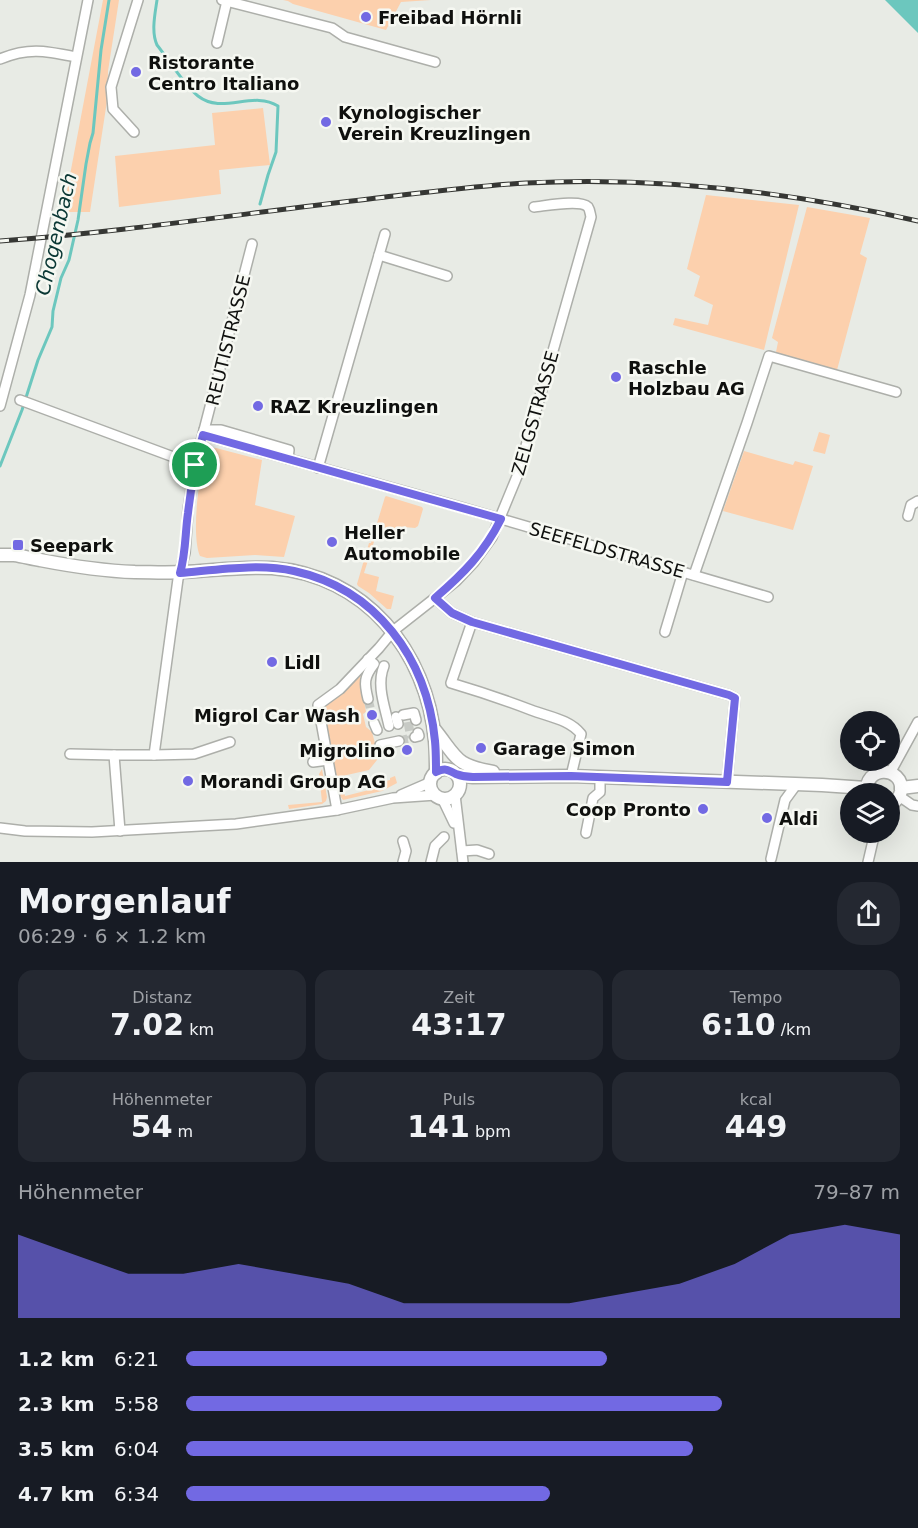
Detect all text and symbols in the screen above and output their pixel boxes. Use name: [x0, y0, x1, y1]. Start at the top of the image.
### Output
place label: Freibad Hörnli: [378, 7, 522, 28]
marker: Freibad Hörnli: [359, 10, 373, 24]
place label: Ristorante Centro Italiano: [148, 52, 299, 94]
marker: Ristorante Centro Italiano: [129, 65, 143, 79]
place label: Kynologischer Verein Kreuzlingen: [338, 102, 531, 144]
marker: Kynologischer Verein Kreuzlingen: [319, 115, 333, 129]
water label: Chogenbach: [30, 170, 82, 298]
street label: REUTISTRASSE: [202, 272, 254, 408]
street label: ZELGSTRASSE: [507, 348, 563, 478]
place label: Raschle Holzbau AG: [628, 357, 745, 399]
marker: Raschle Holzbau AG: [609, 370, 623, 384]
place label: RAZ Kreuzlingen: [270, 396, 439, 417]
marker: RAZ Kreuzlingen: [251, 399, 265, 413]
pin: [169, 439, 220, 490]
icon: arrive: [178, 448, 211, 481]
street label: SEEFELDSTRASSE: [527, 518, 687, 582]
place label: Heller Automobile: [344, 522, 460, 564]
place label: Seepark: [30, 535, 114, 556]
marker: Heller Automobile: [325, 535, 339, 549]
marker: Seepark: [11, 538, 25, 552]
place label: Lidl: [284, 652, 321, 673]
marker: Lidl: [265, 655, 279, 669]
place label: Migrol Car Wash: [194, 705, 360, 726]
marker: Migrol Car Wash: [365, 708, 379, 722]
map controls: [840, 711, 900, 843]
button: locate: [840, 711, 900, 771]
place label: Garage Simon: [493, 738, 635, 759]
place label: Migrolino: [299, 740, 395, 761]
marker: Garage Simon: [474, 741, 488, 755]
marker: Migrolino: [400, 743, 414, 757]
place label: Morandi Group AG: [200, 771, 386, 792]
marker: Morandi Group AG: [181, 774, 195, 788]
button: layers: [840, 783, 900, 843]
place label: Coop Pronto: [566, 799, 691, 820]
marker: Coop Pronto: [696, 802, 710, 816]
place label: Aldi: [779, 808, 818, 829]
marker: Aldi: [760, 811, 774, 825]
text: Morgenlauf: [18, 882, 231, 921]
button: share: [837, 882, 900, 945]
text: 06:29 · 6 × 1.2 km: [18, 924, 206, 948]
text: Distanz: [132, 988, 192, 1007]
text: Zeit: [443, 988, 475, 1007]
text: Tempo: [730, 988, 782, 1007]
text: 7.02: [110, 1007, 184, 1042]
text: 43:17: [411, 1007, 507, 1042]
text: 6:10: [701, 1007, 776, 1042]
text: km: [184, 1020, 214, 1039]
text: /km: [776, 1020, 811, 1039]
text: Höhenmeter: [112, 1090, 212, 1109]
text: Puls: [443, 1090, 475, 1109]
text: kcal: [740, 1090, 772, 1109]
text: 54: [131, 1109, 173, 1144]
text: 141: [407, 1109, 470, 1144]
text: 449: [725, 1109, 787, 1144]
text: m: [173, 1122, 193, 1141]
text: bpm: [470, 1122, 511, 1141]
text: Höhenmeter: [18, 1180, 143, 1204]
text: 79–87 m: [813, 1180, 900, 1204]
text: 1.2 km: [18, 1347, 95, 1371]
text: 6:21: [114, 1347, 159, 1371]
text: 2.3 km: [18, 1392, 95, 1416]
text: 5:58: [114, 1392, 159, 1416]
text: 3.5 km: [18, 1437, 95, 1461]
text: 6:04: [114, 1437, 159, 1461]
text: 4.7 km: [18, 1482, 95, 1506]
text: 6:34: [114, 1482, 159, 1506]

